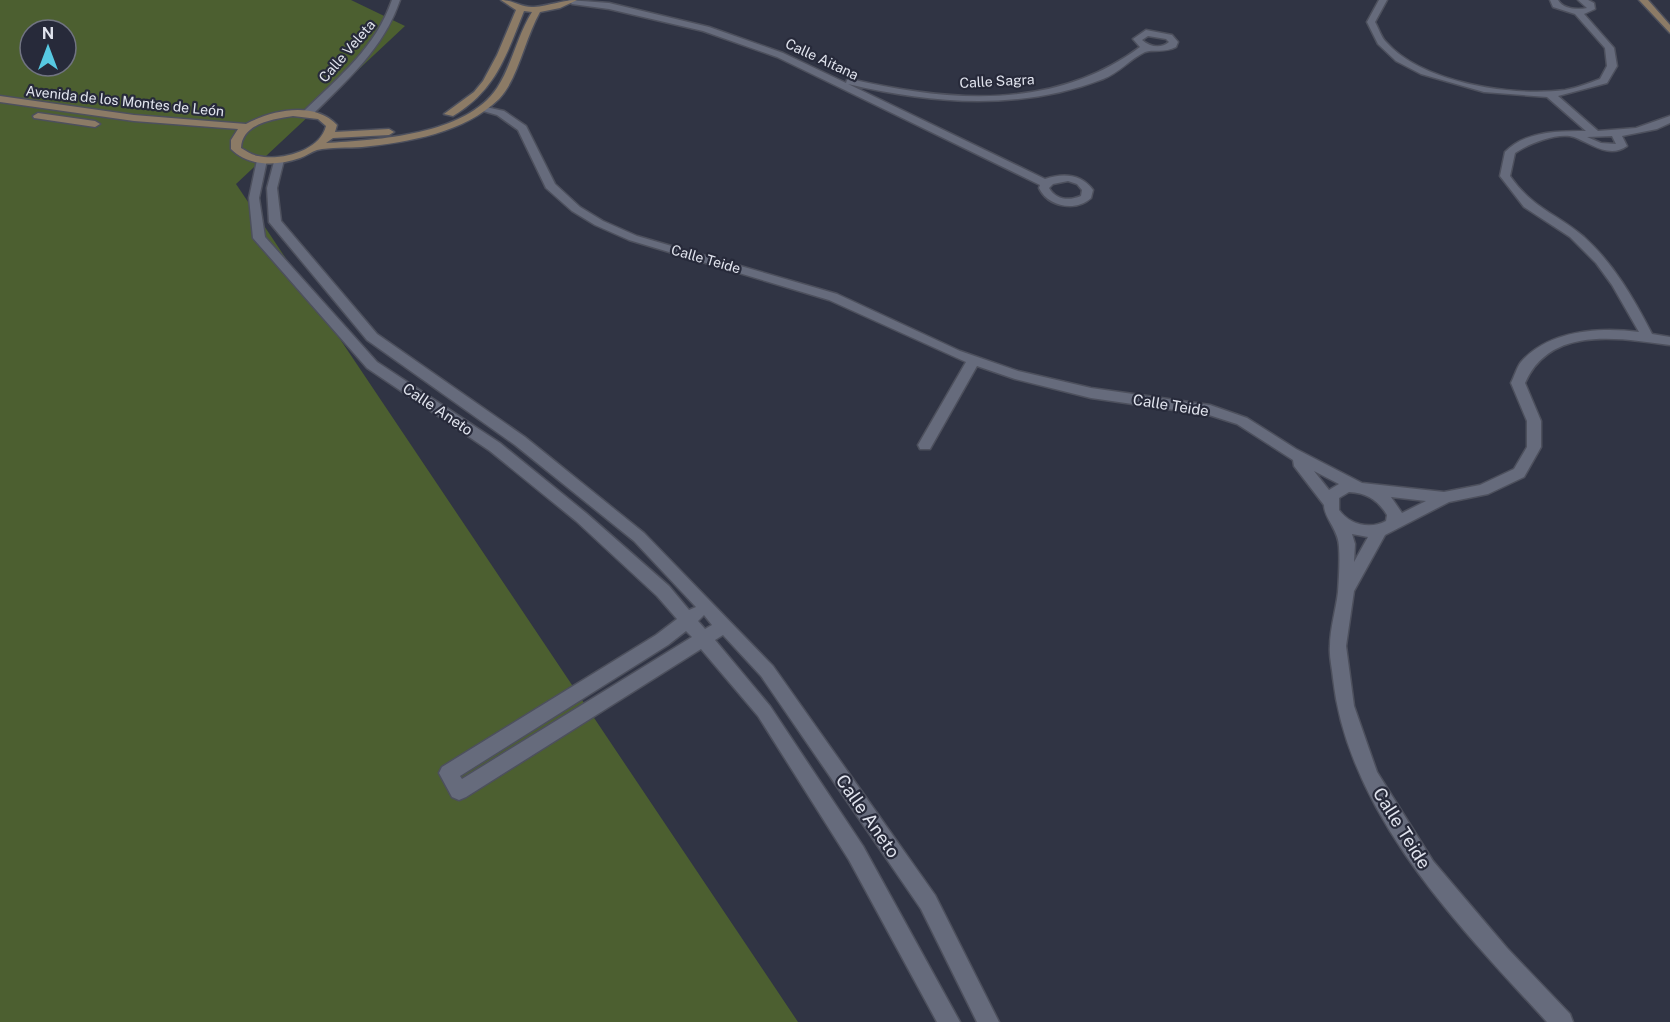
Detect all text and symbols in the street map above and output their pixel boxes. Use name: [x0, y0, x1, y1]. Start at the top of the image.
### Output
street label: Calle Veleta: [316, 17, 378, 85]
north arrow: [18, 18, 78, 78]
text: N: [42, 24, 54, 43]
street label: Calle Aitana: [783, 35, 861, 83]
street label: Calle Sagra: [959, 71, 1035, 91]
street label: Avenida de los Montes de León: [25, 83, 225, 119]
street label: Calle Teide: [669, 241, 743, 277]
street label: Calle Aneto: [400, 379, 476, 439]
street label: Calle Teide: [1132, 391, 1210, 419]
street label: Calle Aneto: [832, 770, 904, 862]
street label: Calle Teide: [1369, 783, 1435, 873]

